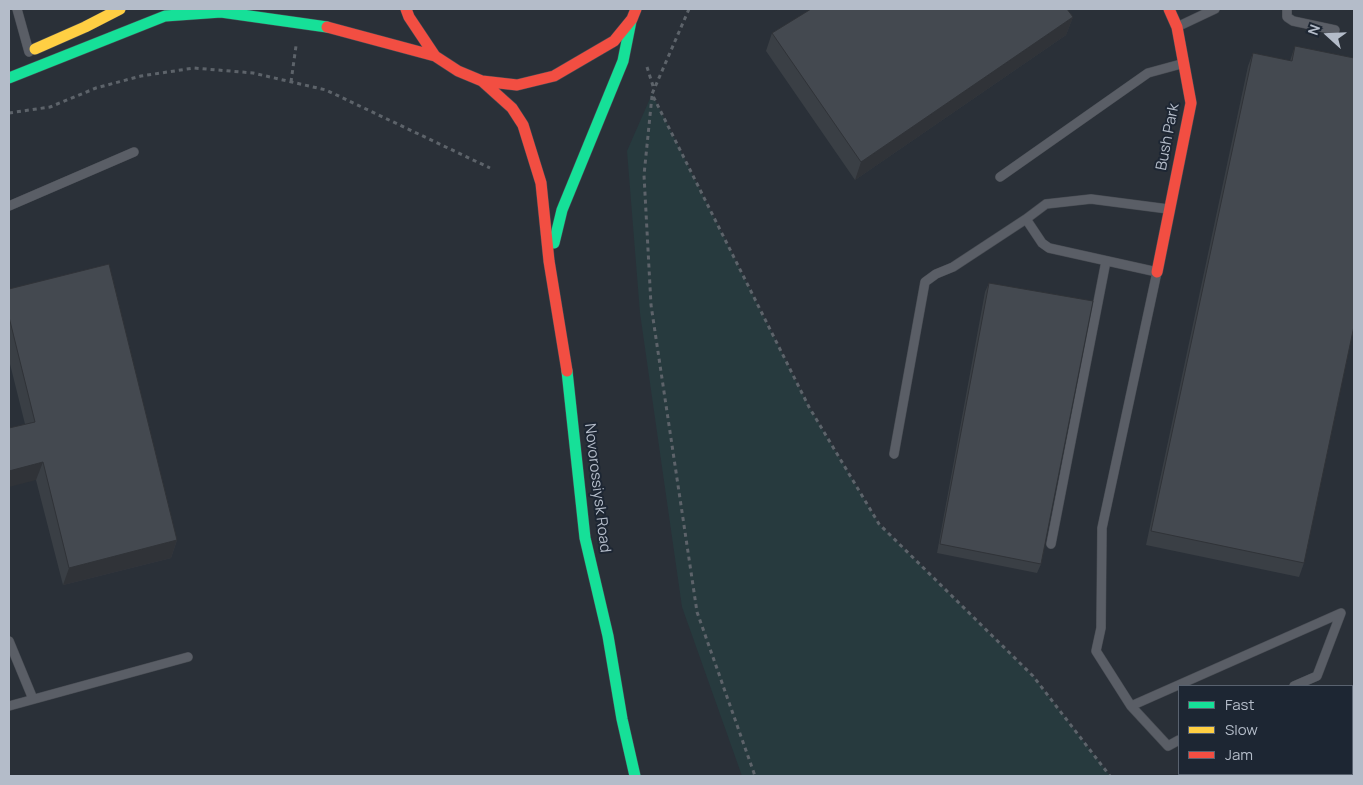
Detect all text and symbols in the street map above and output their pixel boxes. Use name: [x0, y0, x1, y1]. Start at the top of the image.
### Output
north arrow: [1303, 10, 1353, 60]
text: N: [1303, 22, 1324, 38]
street label: Bush Park: [1153, 102, 1183, 172]
street label: Novorossiysk Road: [580, 422, 614, 554]
legend: [1178, 685, 1353, 775]
text: Fast: [1225, 694, 1254, 715]
text: Slow: [1225, 719, 1258, 740]
text: Jam: [1225, 744, 1253, 765]

